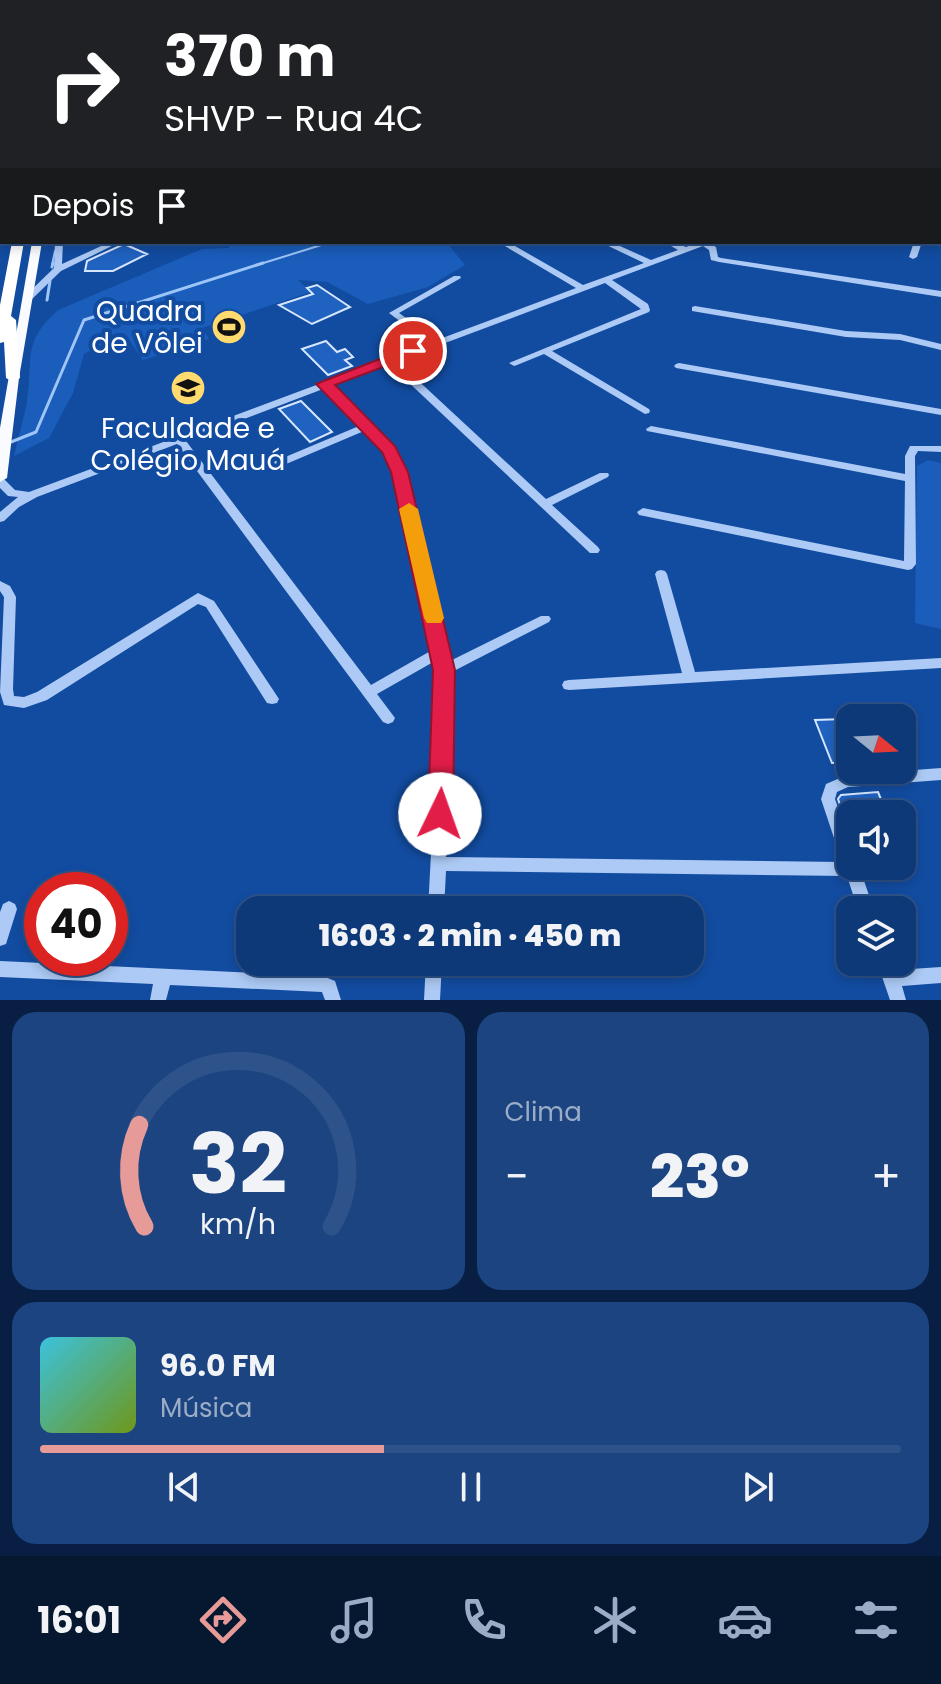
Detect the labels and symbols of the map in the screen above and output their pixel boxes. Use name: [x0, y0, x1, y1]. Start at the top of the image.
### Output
place label: Quadra de Vôlei: [91, 292, 203, 363]
sports icon: Quadra de Vôlei: [210, 308, 248, 346]
pin: [379, 317, 447, 385]
school or university icon: Faculdade e Colégio Mauá: [169, 369, 207, 407]
place label: Faculdade e Colégio Mauá: [91, 409, 285, 480]
north arrow: [836, 704, 916, 784]
position arrow: [398, 772, 482, 856]
speed limit sign: 40: [24, 872, 128, 976]

